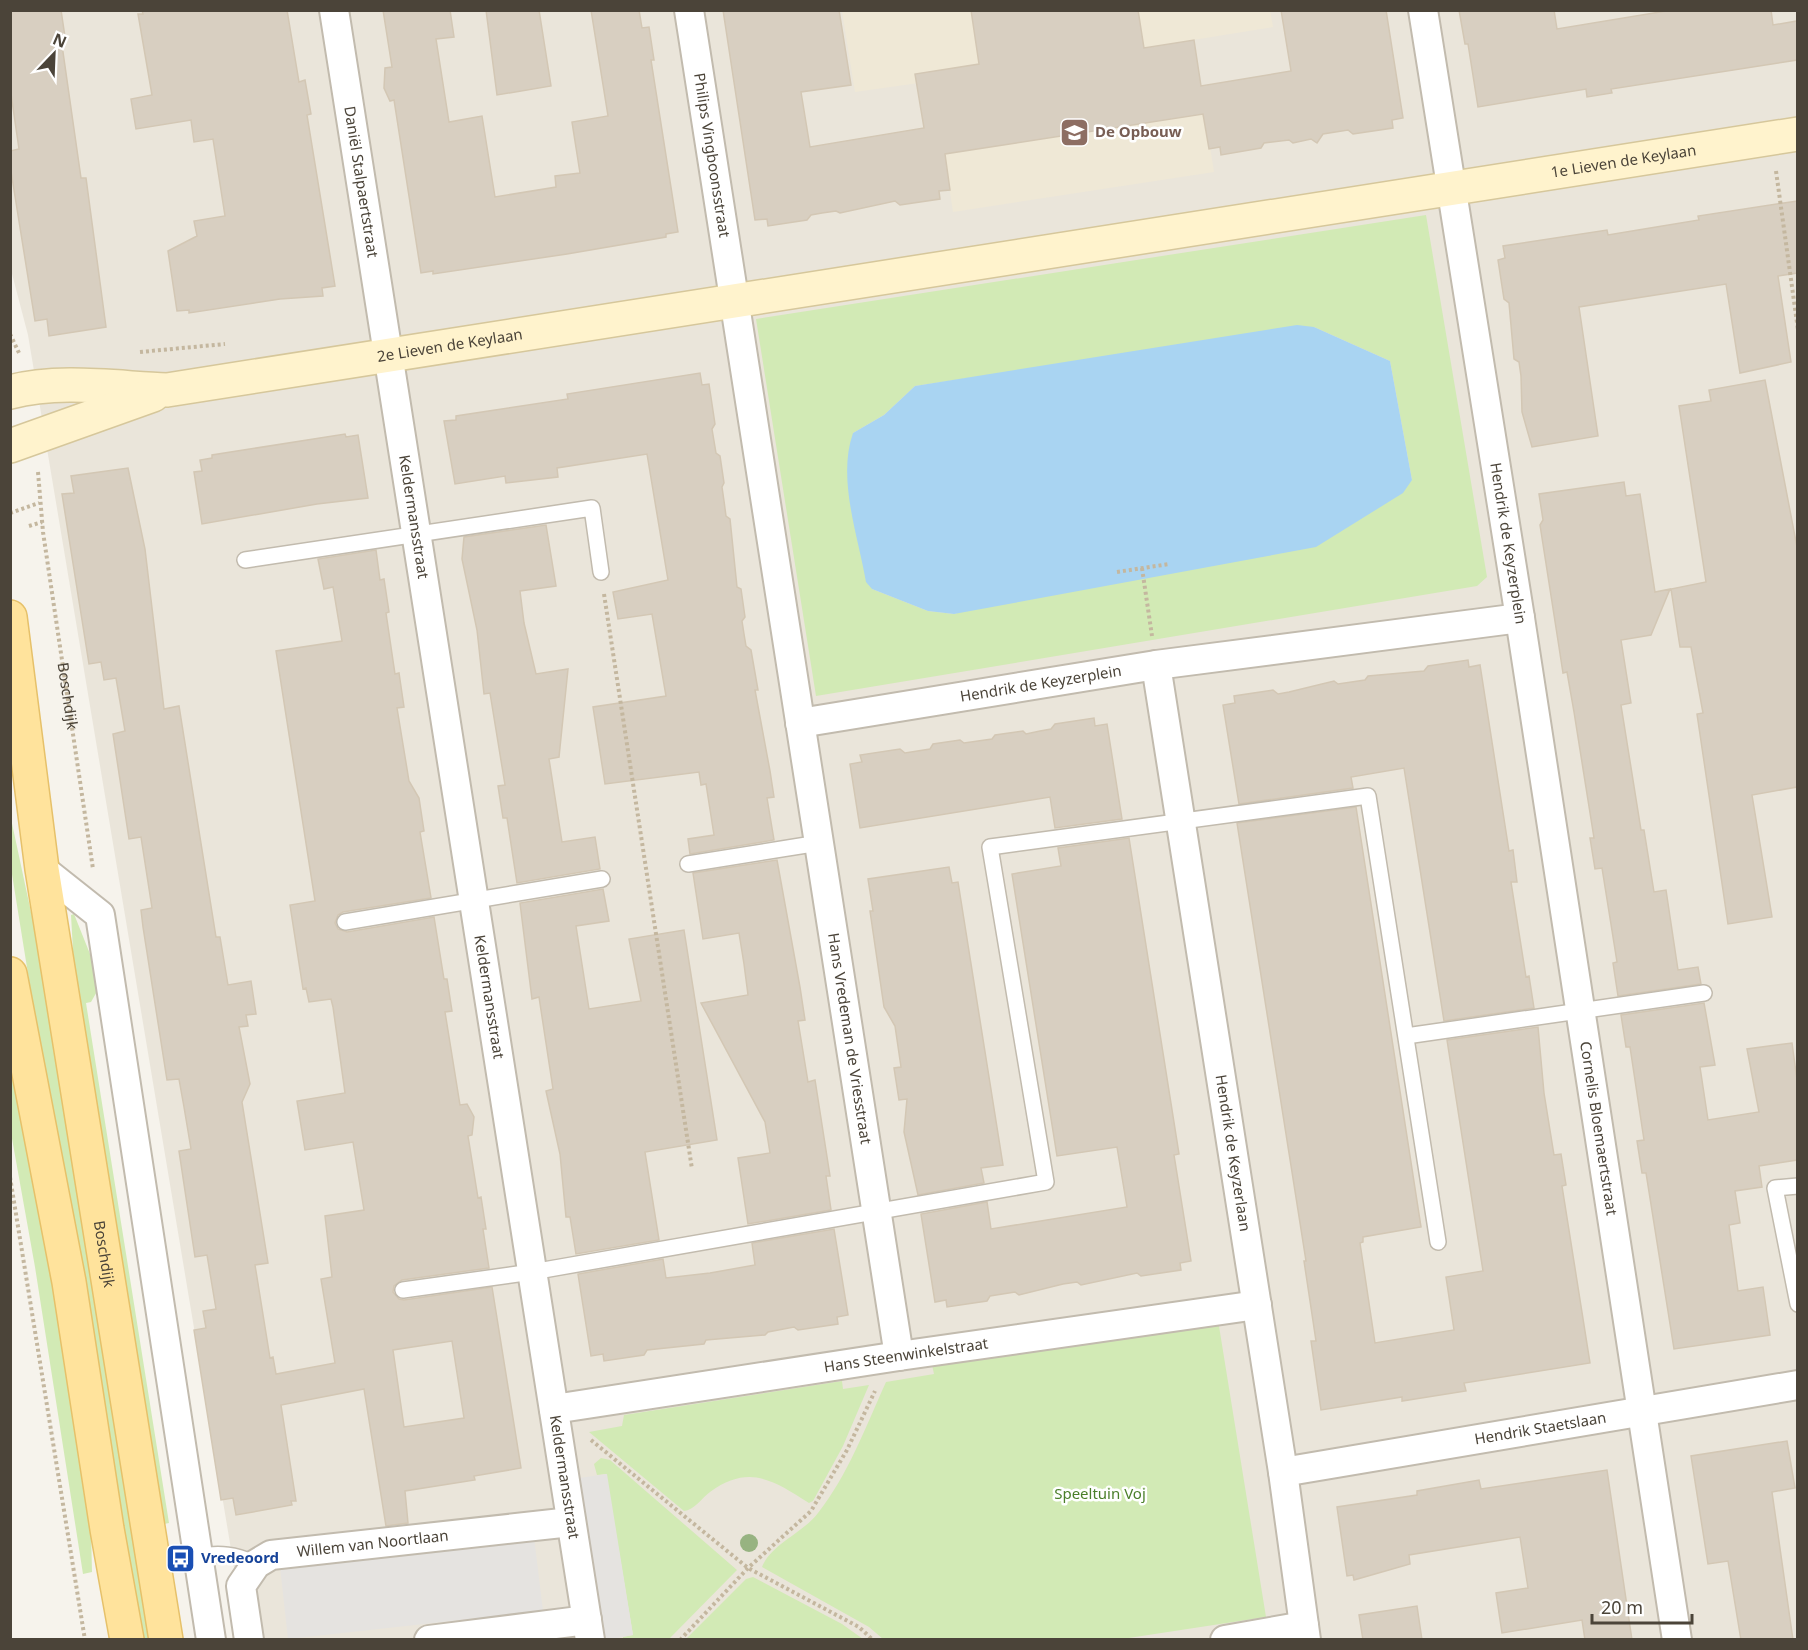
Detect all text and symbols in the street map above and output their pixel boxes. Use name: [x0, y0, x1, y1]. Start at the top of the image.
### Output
north arrow: [24, 24, 84, 84]
text: N: [50, 28, 70, 53]
street label: Philips Vingboonsstraat: [690, 71, 735, 239]
street label: Daniël Stalpaertstraat: [340, 104, 384, 260]
school or university icon: De Opbouw: [1058, 116, 1090, 148]
place label: De Opbouw: [1095, 121, 1182, 141]
street label: 1e Lieven de Keylaan: [1549, 139, 1697, 182]
street label: 2e Lieven de Keylaan: [376, 323, 524, 366]
street label: Keldermansstraat: [395, 453, 434, 581]
street label: Hendrik de Keyzerplein: [1486, 461, 1532, 625]
street label: Hendrik de Keyzerplein: [958, 660, 1123, 706]
street label: Boschdijk: [53, 661, 83, 731]
street label: Hans Vredeman de Vriesstraat: [824, 931, 877, 1146]
street label: Keldermansstraat: [470, 933, 510, 1061]
street label: Cornelis Bloemaertstraat: [1576, 1040, 1623, 1217]
street label: Hendrik de Keyzerlaan: [1212, 1073, 1256, 1233]
street label: Boschdijk: [90, 1219, 120, 1289]
street label: Hans Steenwinkelstraat: [822, 1332, 990, 1376]
street label: Hendrik Staetslaan: [1473, 1407, 1608, 1448]
street label: Keldermansstraat: [546, 1413, 585, 1541]
park label: Speeltuin Voj: [1054, 1483, 1146, 1503]
street label: Willem van Noortlaan: [296, 1525, 449, 1561]
bus stop icon: Vredeoord: [164, 1542, 196, 1574]
place label: Vredeoord: [201, 1547, 279, 1567]
scale bar: [1592, 1587, 1692, 1625]
text: 20 m: [1601, 1595, 1643, 1619]

